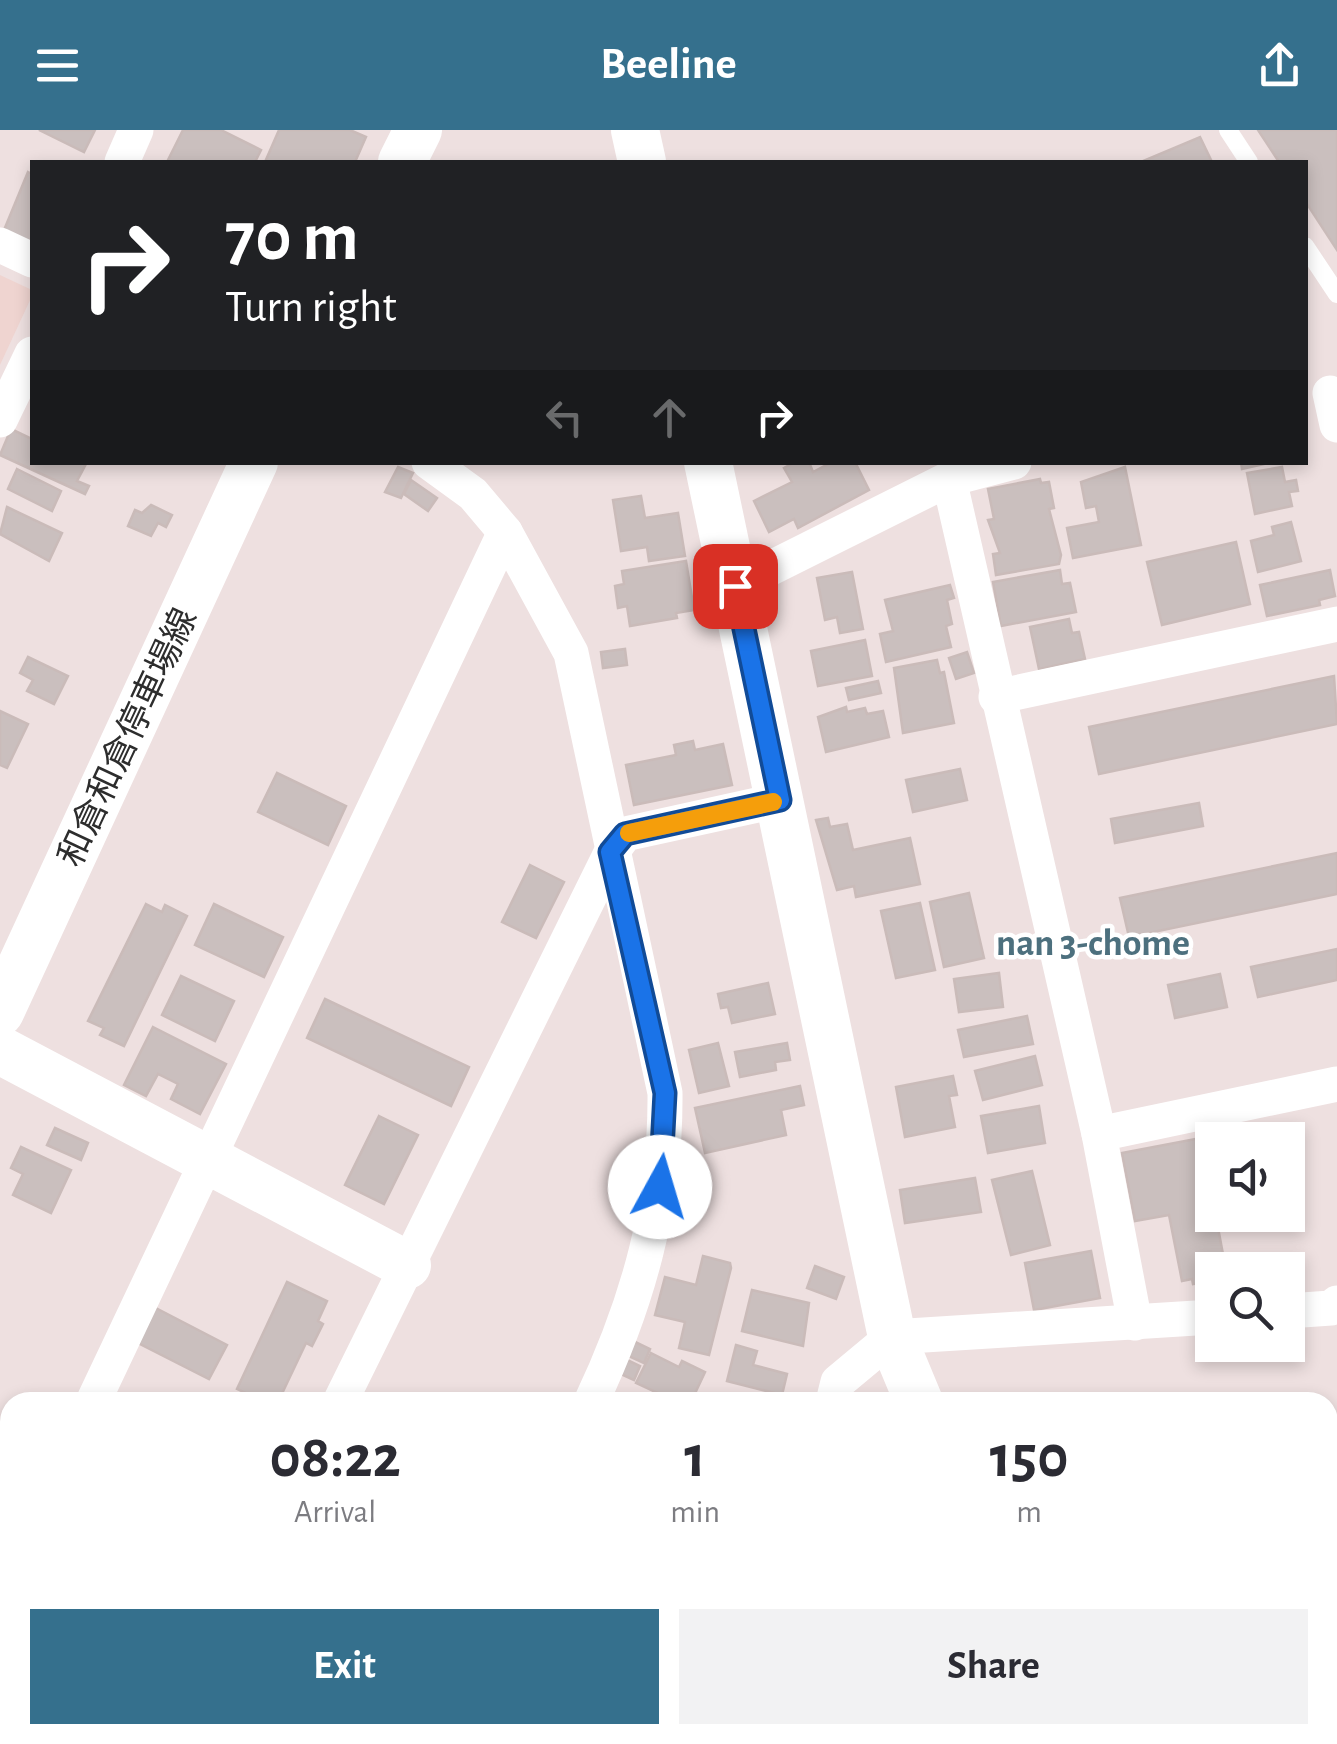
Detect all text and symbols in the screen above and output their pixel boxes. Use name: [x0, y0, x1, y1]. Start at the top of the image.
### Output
icon: menu: [30, 38, 85, 93]
icon: share: [1252, 38, 1307, 93]
text: Beeline: [600, 42, 737, 87]
icon: right: [60, 200, 190, 330]
text: 70 m: [225, 203, 359, 273]
text: Turn right: [225, 285, 397, 330]
icon: left: [537, 390, 592, 445]
icon: ahead: [642, 390, 697, 445]
icon: right: [747, 390, 802, 445]
pin: [693, 544, 778, 629]
icon: arrive: [708, 559, 763, 614]
street label: 和倉和倉停車場線: [52, 603, 203, 872]
district label: nan 3-chome: [996, 925, 1190, 963]
map controls: [1195, 1122, 1305, 1362]
button: sound: [1195, 1122, 1305, 1232]
position arrow: [608, 1135, 712, 1239]
button: search: [1195, 1252, 1305, 1362]
text: 08:22: [270, 1428, 401, 1488]
text: 1: [684, 1428, 706, 1488]
text: 150: [990, 1428, 1068, 1488]
text: Arrival: [294, 1496, 376, 1528]
text: min: [670, 1496, 720, 1528]
text: m: [1016, 1496, 1042, 1528]
button: Exit: [30, 1609, 659, 1724]
button: Share: [679, 1609, 1308, 1724]

